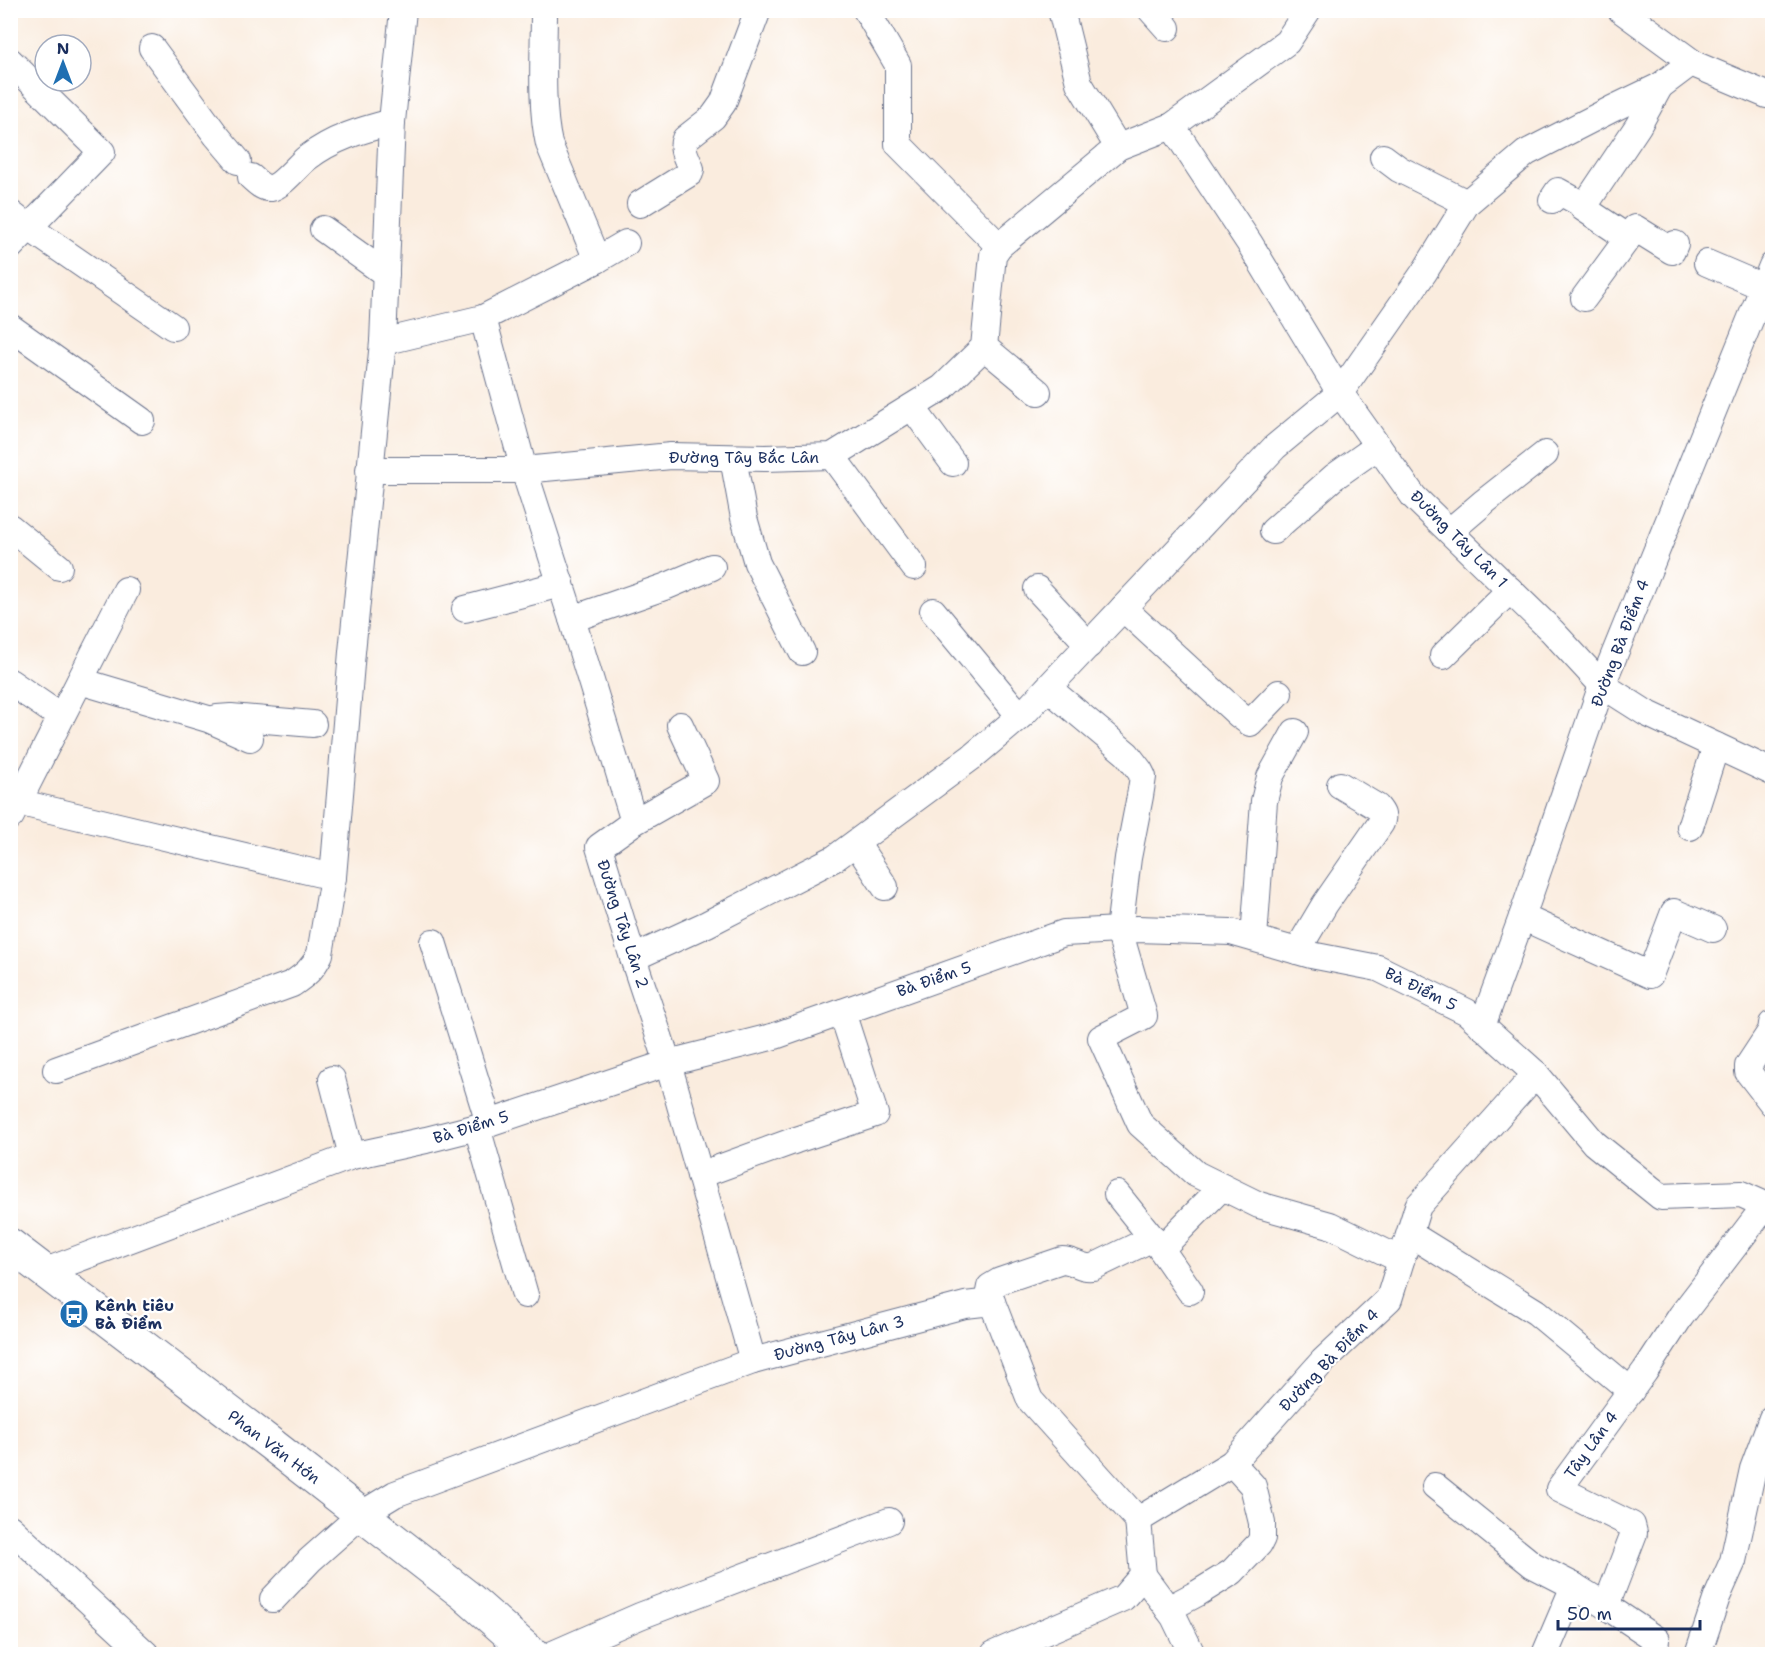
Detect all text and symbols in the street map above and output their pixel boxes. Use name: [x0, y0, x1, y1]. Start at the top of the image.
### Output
north arrow: [33, 33, 93, 93]
text: N: [57, 38, 69, 59]
street label: Đường Tây Bắc Lân: [669, 447, 819, 468]
street label: Đường Tây Lân 1: [1406, 486, 1512, 592]
street label: Đường Bà Điểm 4: [1586, 576, 1654, 710]
street label: Đường Tây Lân 2: [592, 857, 654, 991]
street label: Bà Điểm 5: [894, 956, 974, 1002]
street label: Bà Điểm 5: [1381, 962, 1461, 1016]
street label: Bà Điểm 5: [431, 1106, 511, 1148]
place label: Kênh tiêu Bà Điểm: [95, 1295, 174, 1334]
bus stop icon: Kênh tiêu Bà Điểm: [58, 1298, 90, 1330]
street label: Đường Bà Điểm 4: [1275, 1304, 1383, 1416]
street label: Đường Tây Lân 3: [771, 1310, 907, 1366]
street label: Phan Văn Hớn: [223, 1405, 325, 1489]
street label: Tây Lân 4: [1559, 1407, 1623, 1483]
scale bar: [1558, 1593, 1700, 1631]
text: 50 m: [1567, 1602, 1612, 1626]

